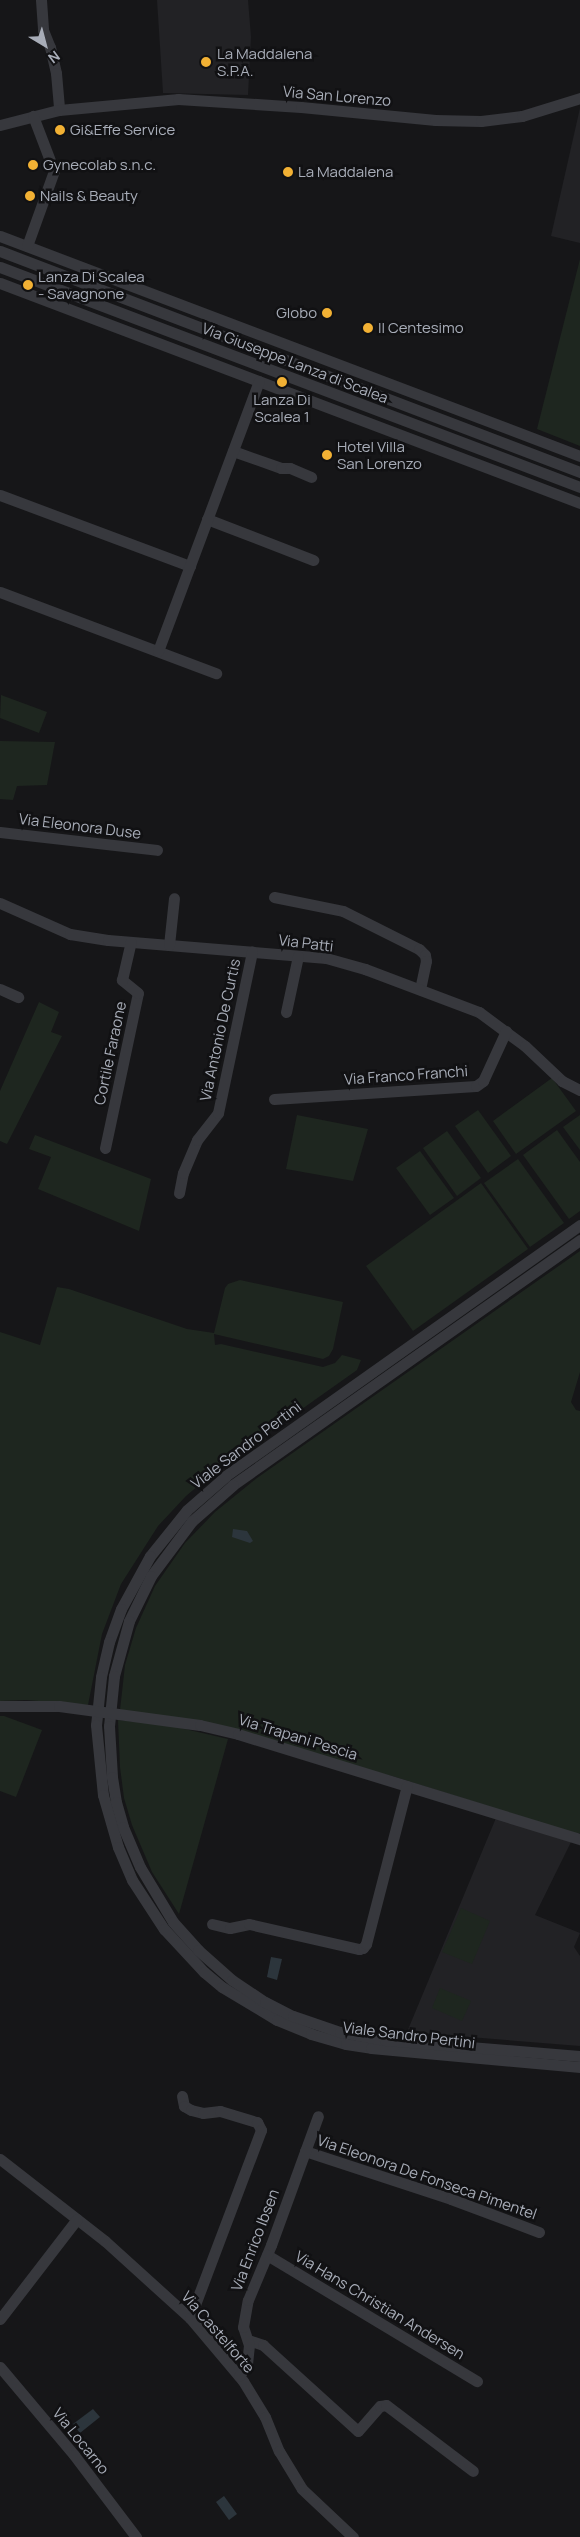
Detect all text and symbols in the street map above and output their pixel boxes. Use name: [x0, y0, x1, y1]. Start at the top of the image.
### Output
north arrow: [20, 20, 70, 70]
place label: La Maddalena S.P.A.: [217, 44, 312, 79]
text: N: [45, 47, 64, 68]
marker: La Maddalena S.P.A.: [199, 55, 213, 69]
street label: Via San Lorenzo: [282, 82, 392, 110]
place label: Gi&Effe Service: [70, 121, 175, 139]
marker: Gi&Effe Service: [54, 124, 66, 136]
place label: Gynecolab s.n.c.: [43, 156, 156, 174]
marker: Gynecolab s.n.c.: [27, 159, 39, 171]
place label: La Maddalena: [298, 163, 393, 181]
marker: La Maddalena: [282, 166, 294, 178]
place label: Nails & Beauty: [40, 187, 138, 205]
marker: Nails & Beauty: [24, 190, 36, 202]
place label: Lanza Di Scalea - Savagnone: [38, 267, 145, 302]
marker: Lanza Di Scalea - Savagnone: [22, 279, 34, 291]
place label: Globo: [276, 304, 317, 322]
marker: Globo: [321, 307, 333, 319]
street label: Via Giuseppe Lanza di Scalea: [199, 319, 391, 407]
place label: Il Centesimo: [378, 319, 464, 337]
marker: Il Centesimo: [362, 322, 374, 334]
marker: Lanza Di Scalea 1: [276, 376, 288, 388]
place label: Lanza Di Scalea 1: [253, 390, 311, 425]
place label: Hotel Villa San Lorenzo: [337, 437, 422, 472]
marker: Hotel Villa San Lorenzo: [321, 449, 333, 461]
street label: Via Eleonora Duse: [18, 810, 142, 842]
street label: Via Patti: [277, 931, 335, 955]
street label: Via Antonio De Curtis: [196, 957, 244, 1103]
street label: Cortile Faraone: [90, 1000, 130, 1106]
street label: Via Franco Franchi: [344, 1062, 468, 1088]
street label: Viale Sandro Pertini: [187, 1398, 305, 1492]
street label: Via Trapani Pescia: [236, 1710, 360, 1764]
street label: Viale Sandro Pertini: [342, 2018, 476, 2052]
street label: Via Eleonora De Fonseca Pimentel: [315, 2131, 539, 2223]
street label: Via Enrico Ibsen: [227, 2187, 283, 2293]
street label: Via Hans Christian Andersen: [292, 2247, 468, 2363]
street label: Via Castelforte: [178, 2288, 258, 2376]
street label: Via Locarno: [49, 2404, 113, 2478]

